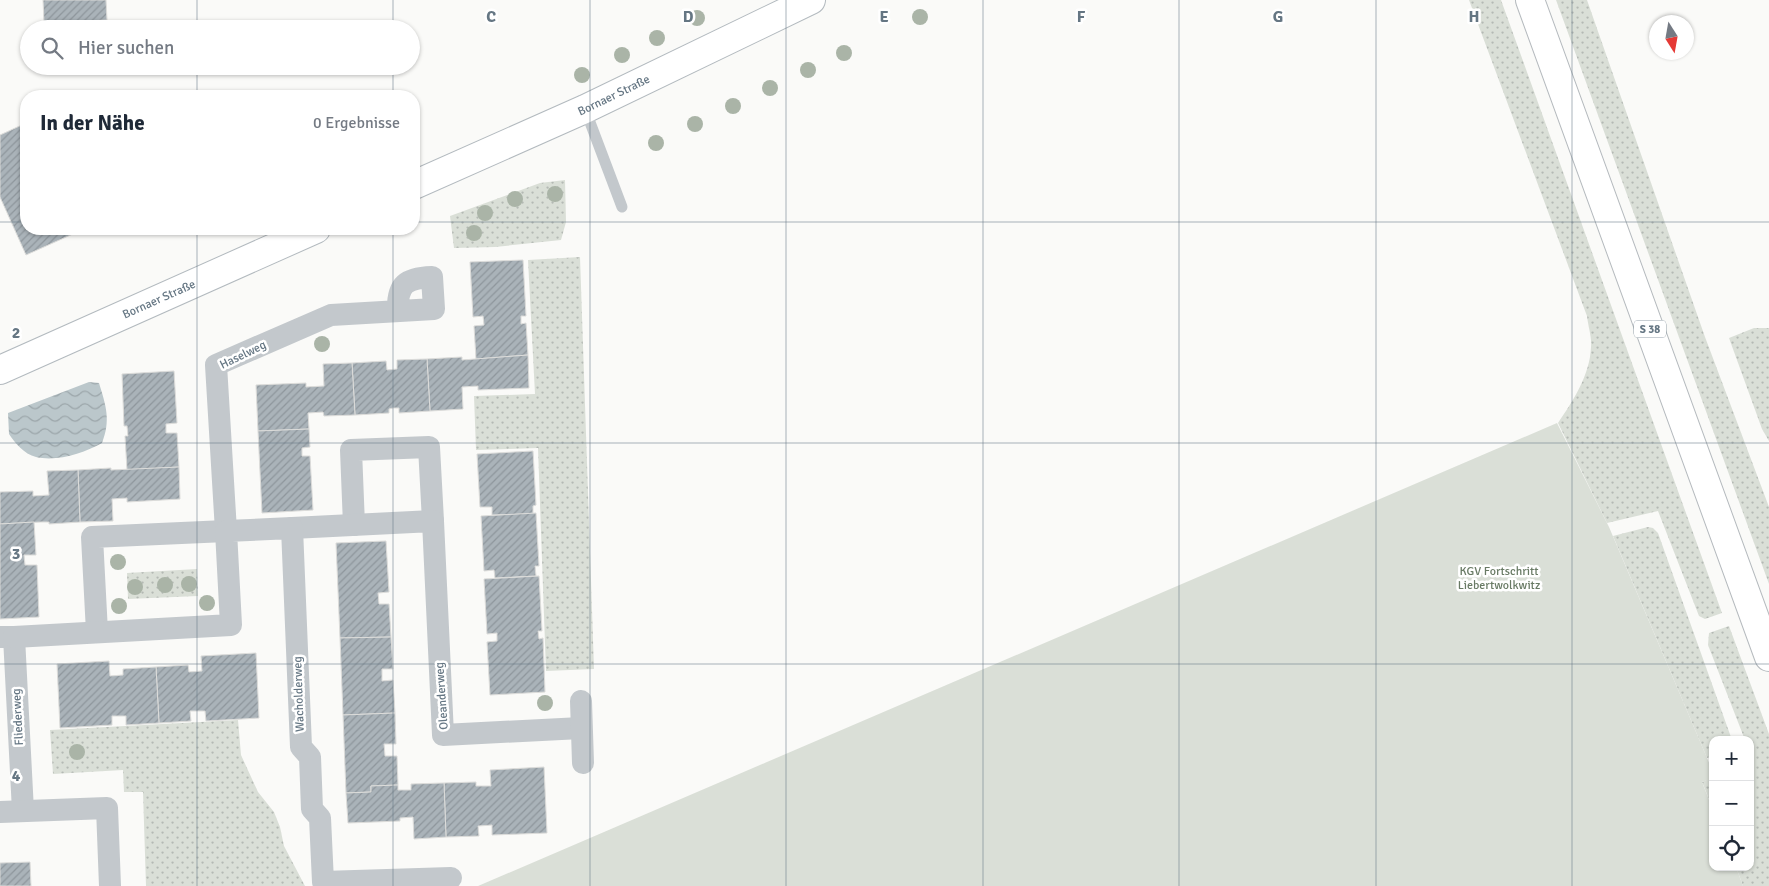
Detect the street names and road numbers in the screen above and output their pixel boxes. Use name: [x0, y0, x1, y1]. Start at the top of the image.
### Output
street label: Bornaer Straße: [575, 71, 652, 119]
street label: Bornaer Straße: [120, 276, 198, 322]
road number: S 38: [1634, 320, 1666, 338]
street label: Haselweg: [217, 337, 269, 373]
street label: Wacholderweg: [290, 656, 308, 732]
street label: Oleanderweg: [432, 662, 452, 730]
street label: Fliederweg: [9, 688, 27, 746]

